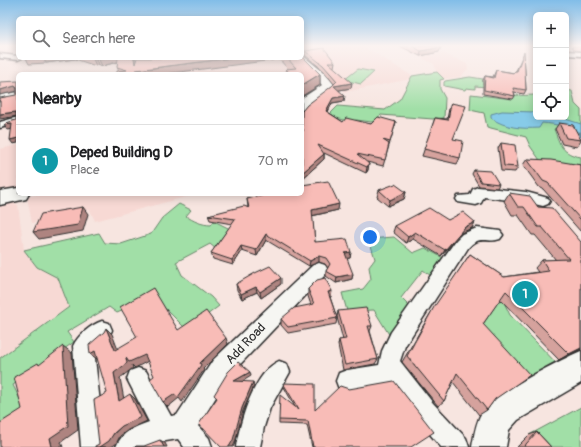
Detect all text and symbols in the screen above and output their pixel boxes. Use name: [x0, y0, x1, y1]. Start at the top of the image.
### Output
map controls: [533, 12, 569, 120]
button: +: [533, 12, 569, 48]
search box: [16, 16, 304, 60]
icon: search: [30, 27, 52, 49]
text: Search here: [62, 29, 135, 48]
button: −: [533, 48, 569, 84]
button: locate: [533, 84, 569, 120]
text: Nearby: [32, 88, 81, 109]
text: Deped Building D: [70, 143, 173, 162]
text: 1: [42, 153, 48, 169]
text: 70 m: [258, 153, 288, 169]
text: Place: [70, 162, 99, 178]
your location: [360, 227, 380, 247]
pin: 1: [512, 279, 538, 309]
street label: Add Road: [222, 320, 269, 368]

